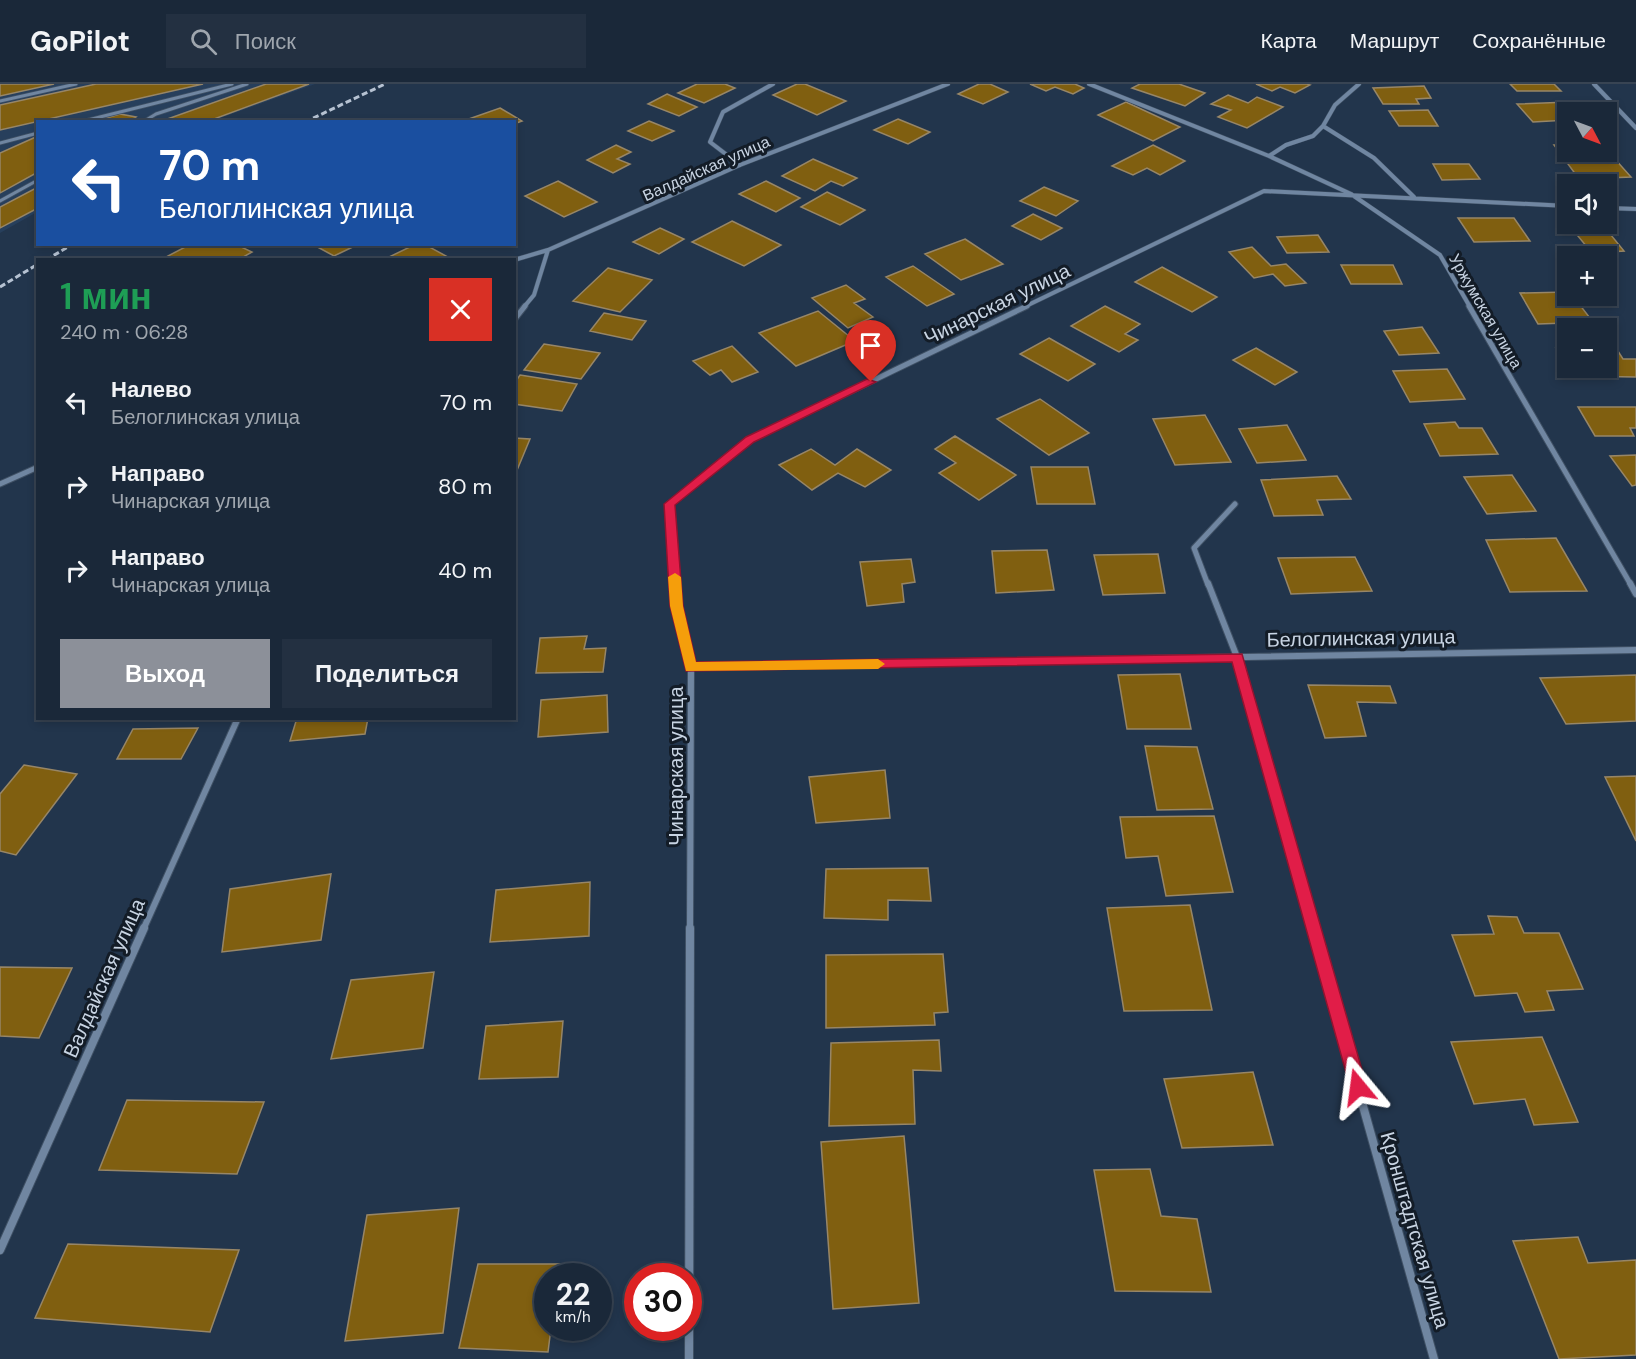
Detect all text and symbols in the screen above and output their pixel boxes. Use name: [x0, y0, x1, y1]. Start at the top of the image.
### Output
search box: [166, 14, 586, 68]
text: GoPilot: [30, 23, 130, 60]
icon: search: [187, 25, 220, 58]
text: Поиск: [235, 27, 296, 56]
text: Карта: [1261, 27, 1317, 55]
text: Маршрут: [1350, 27, 1439, 55]
text: Сохранённые: [1472, 27, 1606, 55]
north arrow: [1557, 102, 1617, 162]
map controls: [1557, 102, 1617, 378]
street label: Валдайская улица: [639, 131, 773, 206]
text: 70 m: [159, 138, 260, 193]
icon: left: [60, 144, 138, 222]
button: sound: [1557, 174, 1617, 234]
text: Белоглинская улица: [159, 191, 414, 226]
button: +: [1557, 246, 1617, 306]
street label: Уржумская улица: [1444, 250, 1527, 373]
street label: Чинарская улица: [920, 257, 1075, 351]
text: 1 мин: [60, 273, 152, 320]
button: close: [429, 278, 492, 341]
button: −: [1557, 318, 1617, 378]
text: 240 m · 06:28: [60, 319, 188, 345]
pin: [845, 320, 896, 382]
icon: arrive: [854, 329, 887, 362]
text: Налево: [111, 375, 192, 404]
icon: left: [60, 386, 93, 419]
text: 70 m: [440, 388, 492, 417]
text: Белоглинская улица: [111, 404, 300, 430]
text: Направо: [111, 459, 205, 488]
icon: right: [60, 470, 93, 503]
text: 80 m: [438, 472, 492, 501]
text: Чинарская улица: [111, 488, 270, 514]
text: Направо: [111, 543, 205, 572]
icon: right: [60, 554, 93, 587]
text: 40 m: [438, 556, 492, 585]
text: Чинарская улица: [111, 572, 270, 598]
street label: Белоглинская улица: [1266, 623, 1456, 653]
button: Выход: [60, 639, 270, 708]
button: Поделиться: [282, 639, 492, 708]
street label: Чинарская улица: [663, 686, 689, 846]
street label: Валдайская улица: [57, 894, 151, 1062]
position arrow: [1326, 1055, 1390, 1119]
street label: Кронштадтская улица: [1375, 1129, 1456, 1332]
speed limit sign: 30: [624, 1263, 702, 1341]
text: 22: [556, 1275, 590, 1314]
text: km/h: [555, 1307, 591, 1327]

